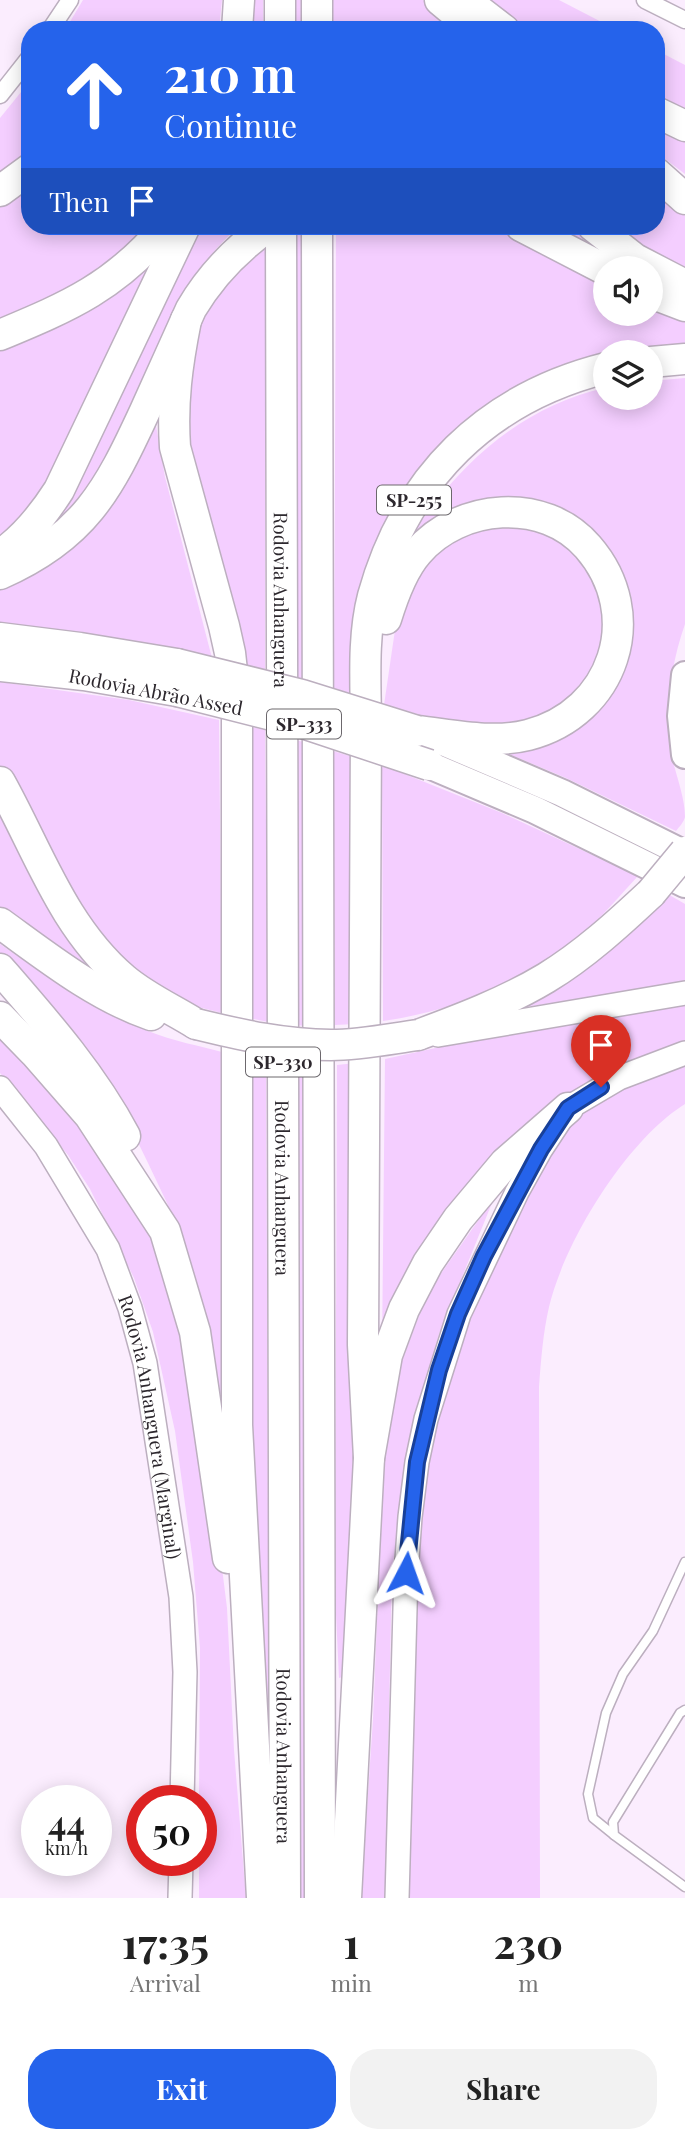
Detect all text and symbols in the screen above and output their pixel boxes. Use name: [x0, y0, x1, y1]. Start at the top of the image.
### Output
text: 210 m: [164, 40, 296, 105]
icon: ahead: [49, 49, 140, 140]
text: Continue: [164, 103, 297, 146]
icon: arrive: [123, 182, 161, 220]
text: Then: [49, 184, 109, 219]
map controls: [593, 256, 663, 410]
button: sound: [593, 256, 663, 326]
button: layers: [593, 340, 663, 410]
road number: SP-255: [377, 486, 451, 514]
street label: Rodovia Anhanguera: [269, 512, 295, 689]
street label: Rodovia Abrão Assed: [67, 661, 245, 721]
road number: SP-333: [267, 710, 341, 738]
pin: [571, 1015, 631, 1087]
icon: arrive: [582, 1026, 620, 1064]
road number: SP-330: [246, 1048, 320, 1077]
street label: Rodovia Anhanguera: [270, 1100, 297, 1277]
street label: Rodovia Anhanguera (Marginal): [113, 1291, 188, 1561]
position arrow: [369, 1536, 443, 1610]
street label: Rodovia Anhanguera: [271, 1668, 298, 1845]
speed limit sign: 50: [126, 1785, 217, 1876]
text: 44: [48, 1798, 85, 1845]
text: km/h: [45, 1836, 88, 1860]
text: 17:35: [122, 1914, 209, 1970]
text: 1: [343, 1914, 359, 1970]
text: 230: [494, 1914, 563, 1970]
text: Arrival: [130, 1967, 201, 1998]
text: min: [331, 1967, 372, 1998]
text: m: [518, 1967, 539, 1998]
button: Exit: [28, 2049, 336, 2129]
button: Share: [350, 2049, 657, 2129]

